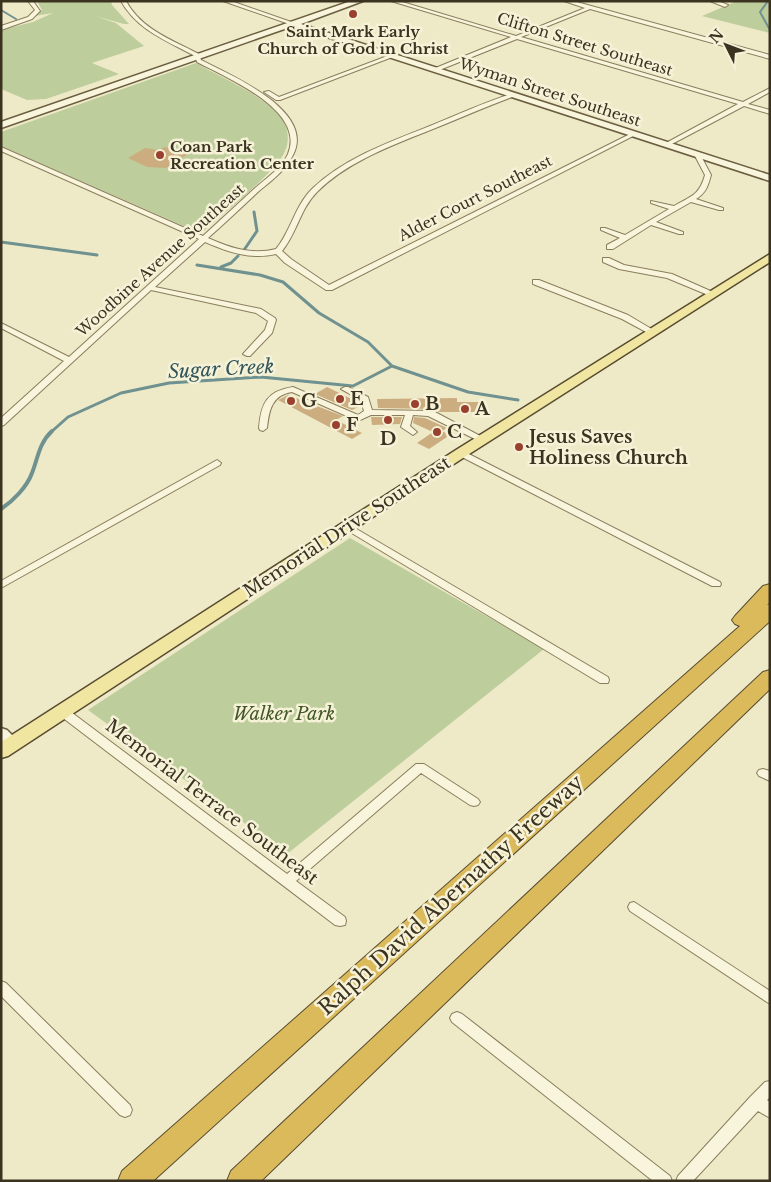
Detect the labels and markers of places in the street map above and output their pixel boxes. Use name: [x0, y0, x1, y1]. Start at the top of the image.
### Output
marker: Saint Mark Early Church of God in Christ: [347, 8, 359, 20]
place label: Saint Mark Early Church of God in Christ: [257, 22, 449, 58]
place label: Coan Park Recreation Center: [170, 137, 315, 173]
marker: Coan Park Recreation Center: [154, 149, 166, 161]
place label: E: [350, 388, 364, 410]
place label: G: [301, 390, 317, 412]
marker: E: [334, 393, 346, 405]
place label: B: [425, 393, 439, 415]
marker: G: [285, 395, 297, 407]
marker: B: [409, 398, 421, 410]
place label: A: [474, 398, 491, 420]
marker: A: [459, 403, 471, 415]
place label: F: [346, 414, 359, 436]
marker: D: [382, 414, 394, 426]
marker: F: [330, 419, 342, 431]
place label: C: [447, 421, 462, 443]
marker: C: [431, 426, 443, 438]
place label: Jesus Saves Holiness Church: [525, 426, 688, 469]
place label: D: [380, 428, 396, 450]
marker: Jesus Saves Holiness Church: [513, 441, 525, 453]

